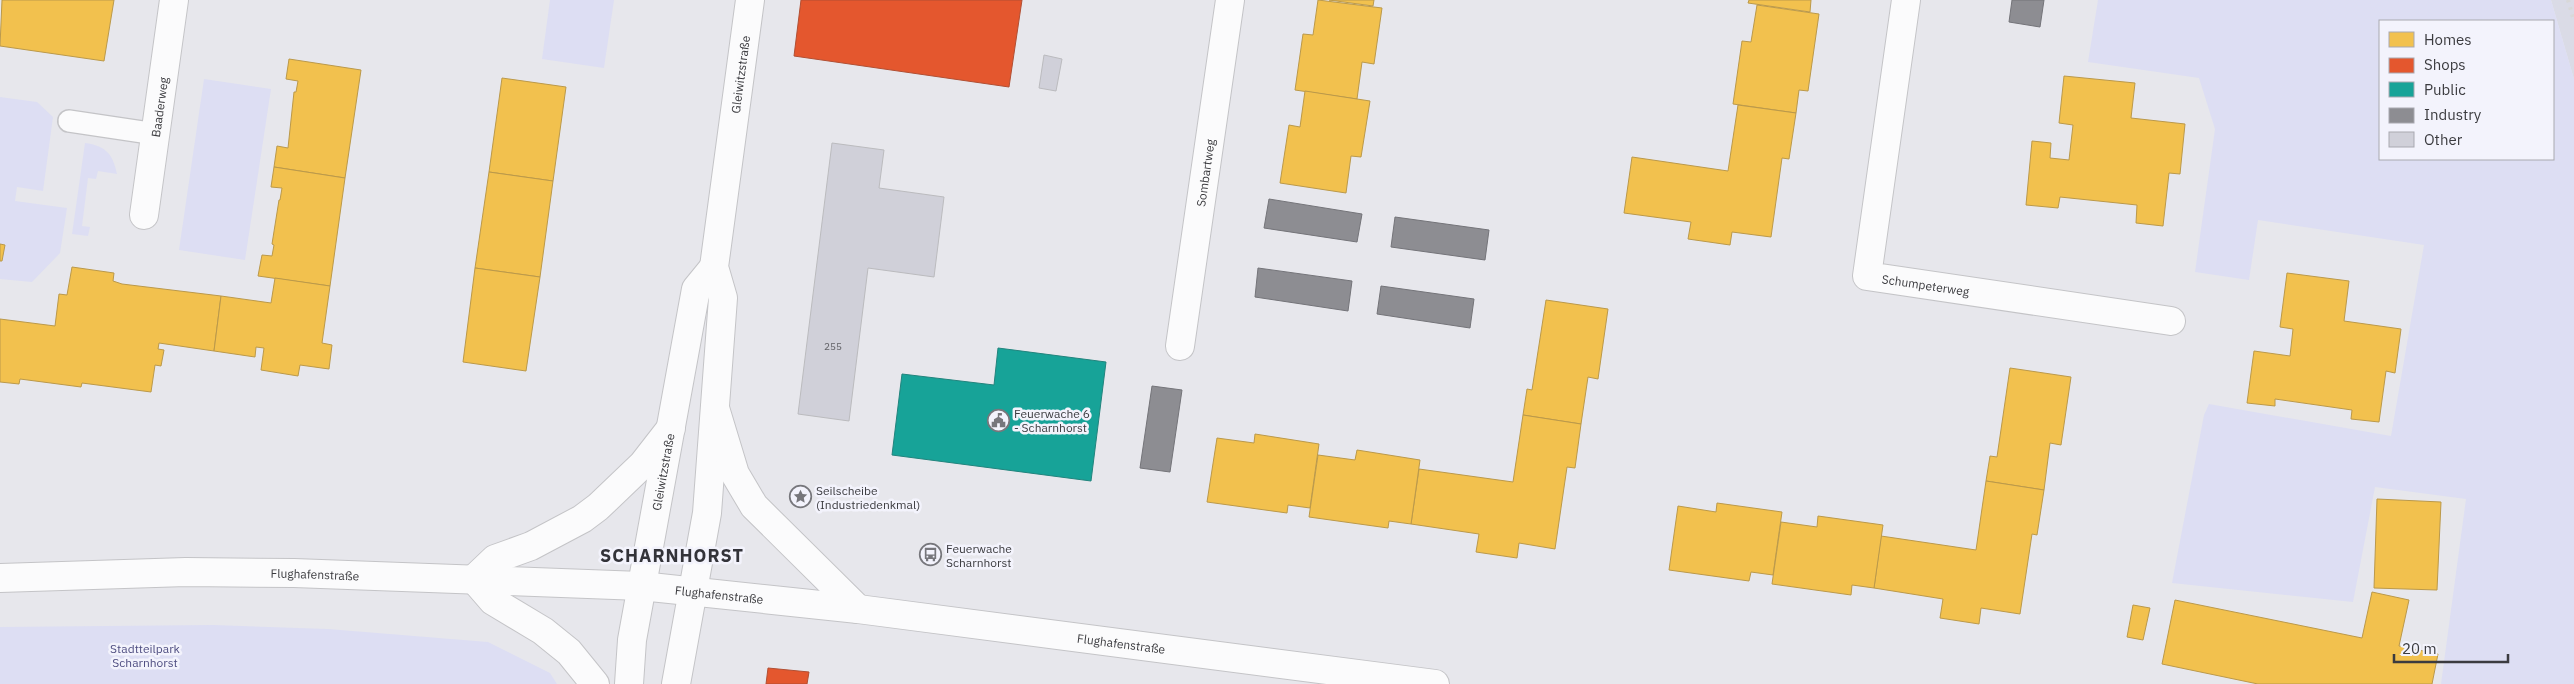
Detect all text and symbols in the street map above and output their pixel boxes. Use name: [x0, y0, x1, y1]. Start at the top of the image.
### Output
legend: [2379, 20, 2554, 160]
text: Homes: [2424, 30, 2472, 49]
street label: Gleiwitzstraße: [727, 34, 753, 114]
text: Shops: [2424, 55, 2466, 74]
street label: Baaderweg: [147, 75, 171, 138]
text: Public: [2424, 80, 2466, 99]
text: Industry: [2424, 105, 2482, 124]
text: Other: [2424, 130, 2463, 149]
street label: Sombartweg: [1193, 137, 1217, 208]
street label: Schumpeterweg: [1881, 271, 1971, 299]
house number: 255: [824, 340, 842, 353]
place label: Feuerwache 6 - Scharnhorst: [1014, 406, 1090, 435]
public building icon: Feuerwache 6 - Scharnhorst: [986, 408, 1010, 432]
street label: Gleiwitzstraße: [648, 432, 677, 512]
place label: Seilscheibe (Industriedenkmal): [816, 483, 920, 512]
place icon: Seilscheibe (Industriedenkmal): [788, 485, 812, 509]
place label: Feuerwache Scharnhorst: [946, 541, 1012, 570]
bus stop icon: Feuerwache Scharnhorst: [918, 543, 942, 567]
district label: SCHARNHORST: [600, 544, 744, 567]
street label: Flughafenstraße: [270, 565, 360, 583]
street label: Flughafenstraße: [674, 582, 765, 606]
street label: Flughafenstraße: [1076, 630, 1167, 656]
scale bar: [2394, 632, 2508, 664]
text: 20 m: [2402, 639, 2437, 658]
park label: Stadtteilpark Scharnhorst: [110, 641, 181, 670]

